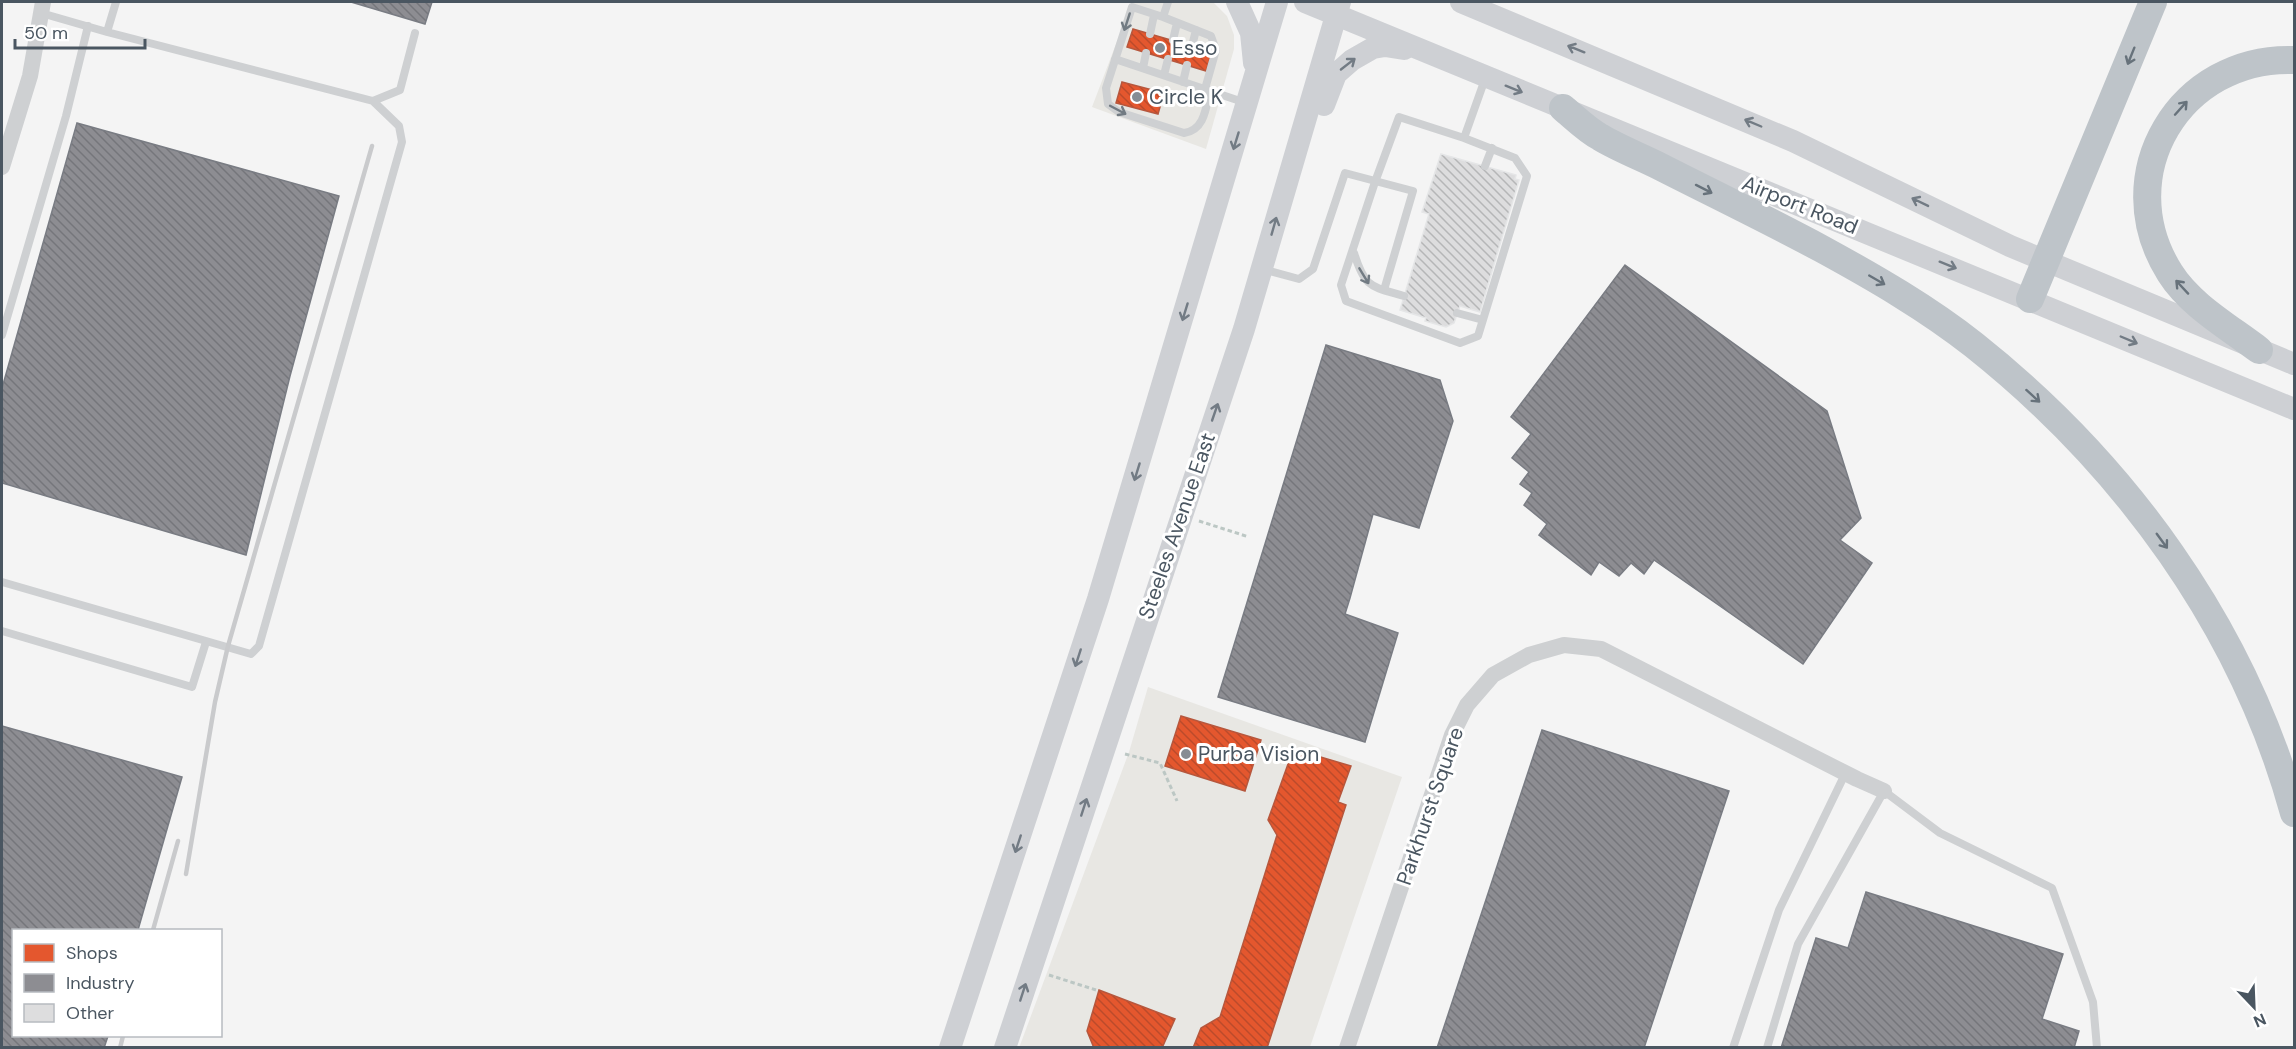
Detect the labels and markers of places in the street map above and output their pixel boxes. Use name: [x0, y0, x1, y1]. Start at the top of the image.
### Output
place label: Esso: [1172, 34, 1217, 62]
marker: Esso: [1153, 41, 1167, 55]
place label: Circle K: [1149, 83, 1223, 111]
marker: Circle K: [1130, 90, 1144, 104]
place label: Purba Vision: [1198, 740, 1319, 768]
marker: Purba Vision: [1179, 747, 1193, 761]

